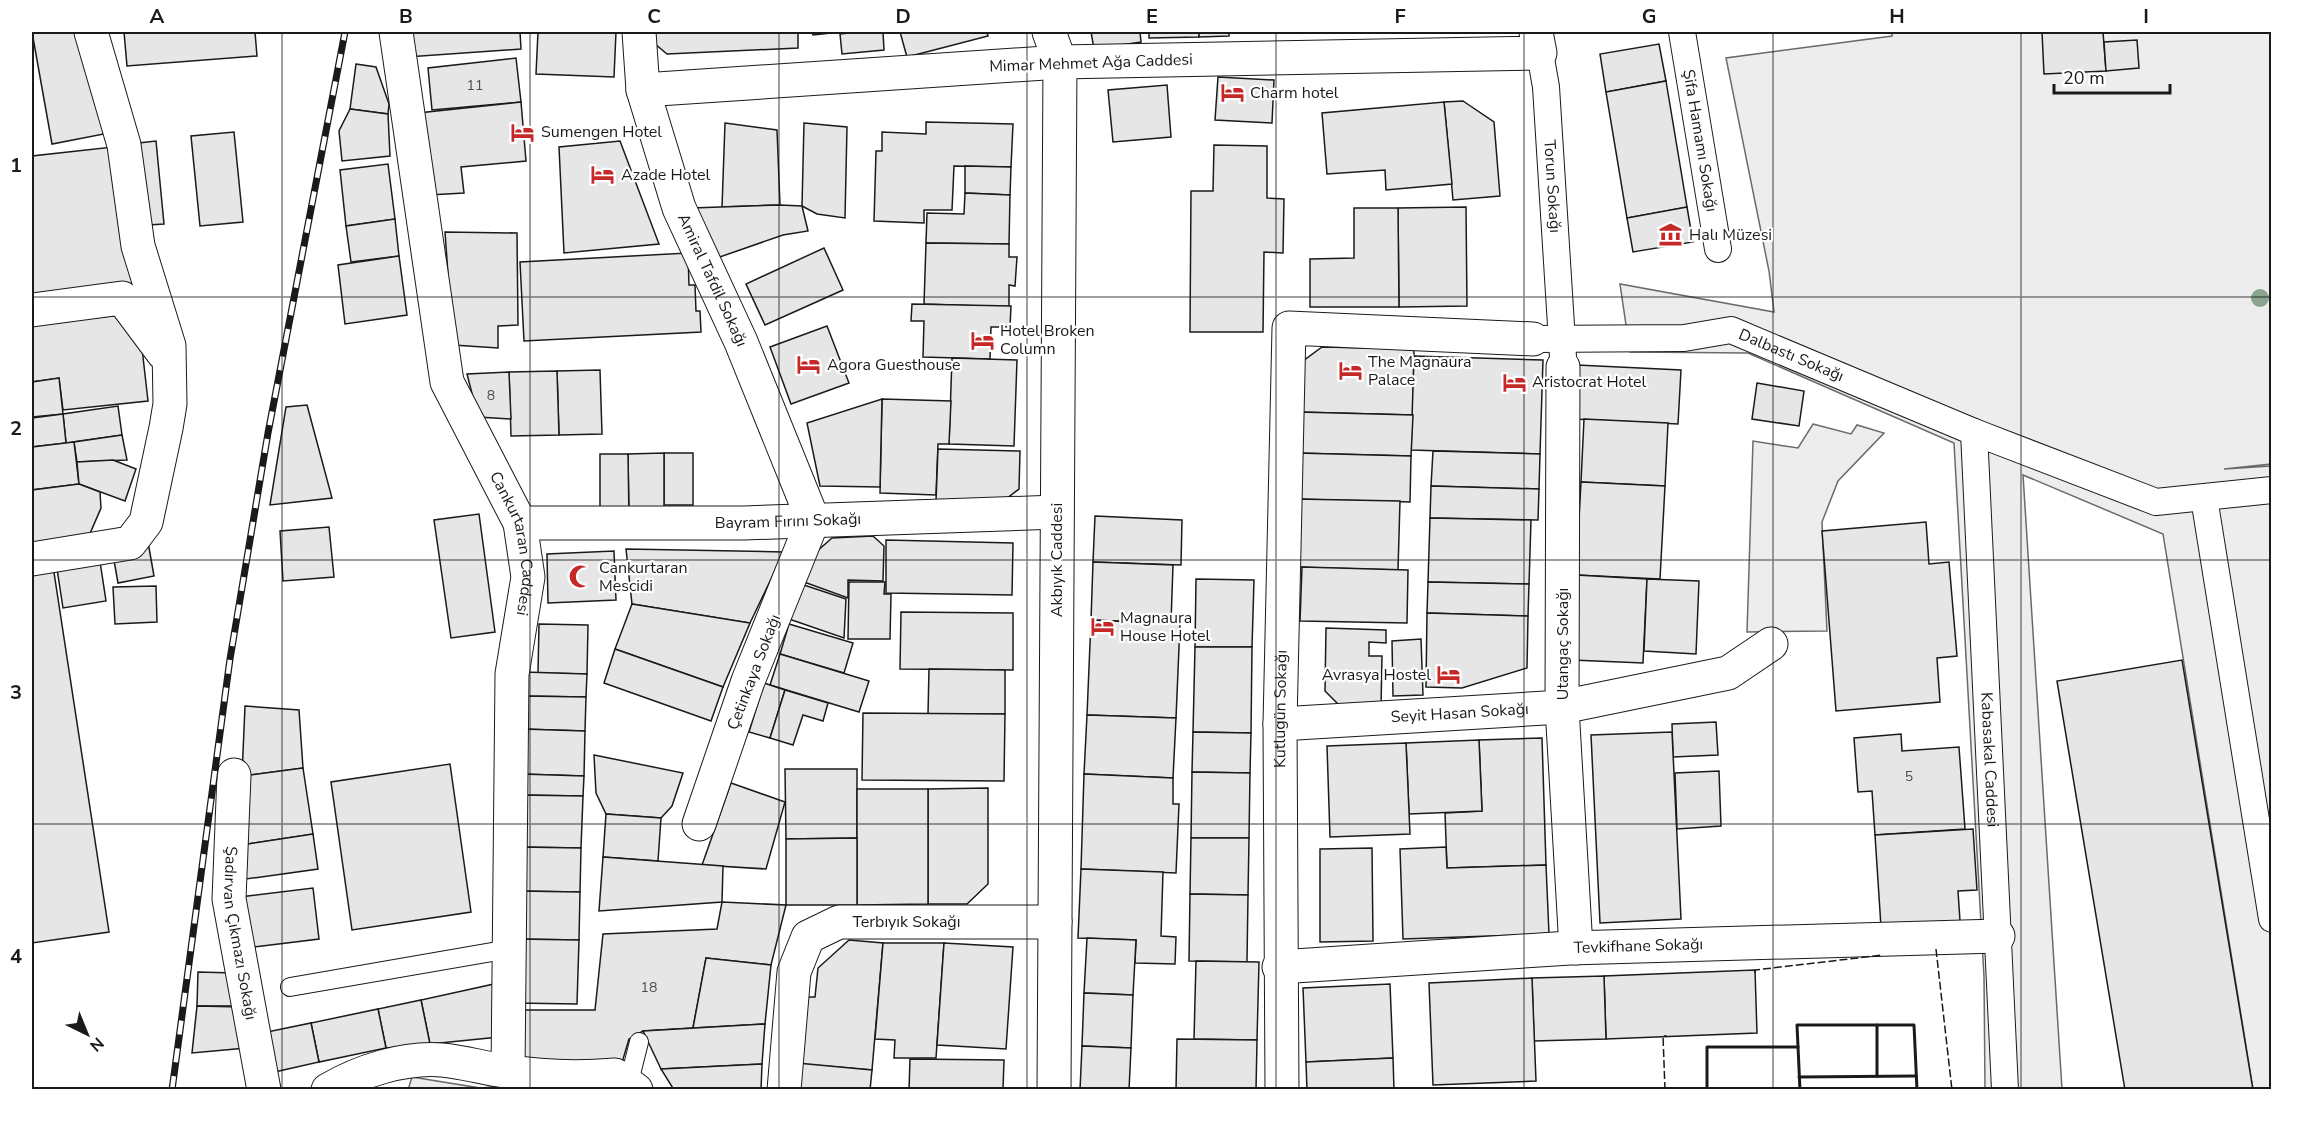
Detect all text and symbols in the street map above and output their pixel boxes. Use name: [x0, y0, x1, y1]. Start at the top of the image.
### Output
text: A: [150, 3, 165, 30]
text: B: [399, 3, 413, 30]
text: C: [647, 3, 661, 30]
text: D: [895, 3, 911, 30]
text: E: [1146, 3, 1158, 30]
text: F: [1394, 3, 1406, 30]
text: G: [1642, 3, 1656, 30]
text: H: [1889, 3, 1905, 30]
text: I: [2143, 3, 2149, 30]
street label: Mimar Mehmet Ağa Caddesi: [989, 48, 1193, 78]
scale bar: [2054, 57, 2170, 95]
text: 20 m: [2063, 66, 2105, 90]
street label: Şifa Hamamı Sokağı: [1677, 68, 1723, 213]
house number: 11: [467, 76, 483, 95]
hotel icon: Charm hotel: [1219, 80, 1245, 106]
place label: Charm hotel: [1250, 82, 1339, 104]
hotel icon: Sumengen Hotel: [510, 119, 536, 145]
place label: Sumengen Hotel: [541, 121, 662, 143]
street label: Torun Sokağı: [1538, 139, 1566, 234]
text: 1: [10, 152, 22, 179]
hotel icon: Azade Hotel: [590, 162, 616, 188]
place label: Azade Hotel: [621, 164, 710, 186]
street label: Amiral Tafdil Sokağı: [672, 210, 753, 350]
museum icon: Halı Müzesi: [1658, 222, 1684, 248]
place label: Halı Müzesi: [1689, 224, 1772, 246]
place label: Hotel Broken Column: [1000, 320, 1095, 360]
street label: Dalbastı Sokağı: [1735, 323, 1847, 387]
hotel icon: Hotel Broken Column: [969, 327, 995, 353]
place label: The Magnaura Palace: [1368, 351, 1472, 391]
hotel icon: Agora Guesthouse: [796, 352, 822, 378]
place label: Agora Guesthouse: [827, 354, 961, 376]
hotel icon: The Magnaura Palace: [1337, 358, 1363, 384]
hotel icon: Aristocrat Hotel: [1501, 369, 1527, 395]
place label: Aristocrat Hotel: [1532, 371, 1646, 393]
house number: 8: [487, 386, 495, 405]
text: 2: [10, 415, 22, 442]
street label: Cankurtaran Caddesi: [484, 468, 539, 617]
street label: Akbıyık Caddesi: [1046, 503, 1068, 617]
street label: Bayram Fırını Sokağı: [715, 508, 862, 534]
place label: Cankurtaran Mescidi: [599, 557, 688, 597]
mosque icon: Cankurtaran Mescidi: [568, 564, 594, 590]
street label: Utangaç Sokağı: [1552, 588, 1574, 700]
place label: Magnaura House Hotel: [1120, 607, 1210, 647]
street label: Çetinkaya Sokağı: [722, 611, 786, 733]
hotel icon: Magnaura House Hotel: [1089, 614, 1115, 640]
street label: Kutlugün Sokağı: [1269, 650, 1293, 768]
hotel icon: Avrasya Hostel: [1436, 662, 1462, 688]
place label: Avrasya Hostel: [1322, 664, 1431, 686]
text: 3: [10, 679, 22, 706]
street label: Kabasakal Caddesi: [1975, 692, 2004, 828]
street label: Seyit Hasan Sokağı: [1390, 698, 1529, 728]
house number: 5: [1905, 767, 1913, 786]
street label: Şadırvan Çıkmazı Sokağı: [218, 846, 262, 1022]
street label: Terbıyık Sokağı: [852, 911, 960, 933]
street label: Tevkifhane Sokağı: [1573, 933, 1704, 959]
text: 4: [10, 943, 22, 970]
house number: 18: [641, 978, 657, 997]
north arrow: [57, 1004, 117, 1064]
text: N: [85, 1032, 108, 1056]

